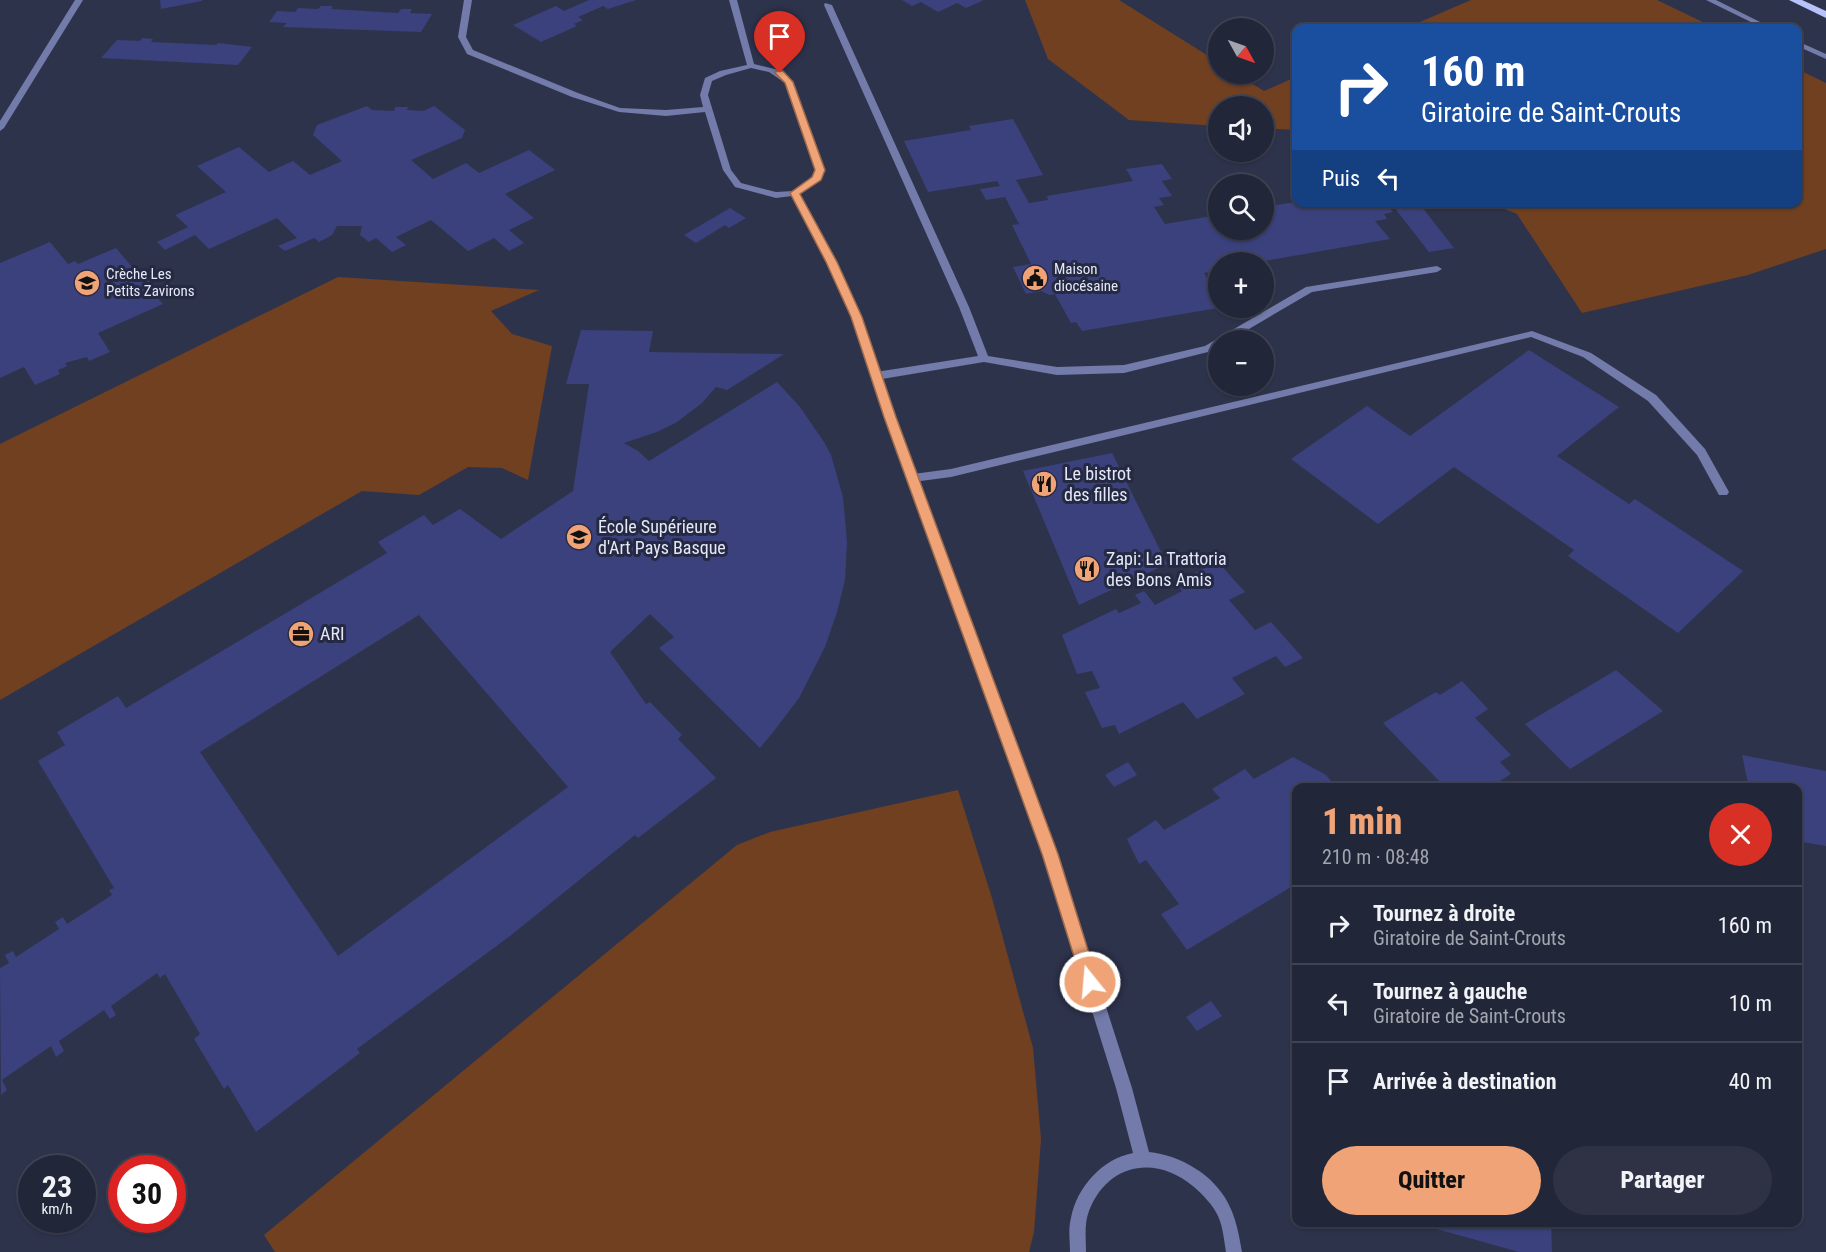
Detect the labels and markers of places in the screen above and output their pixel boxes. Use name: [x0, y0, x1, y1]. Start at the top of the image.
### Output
pin: [754, 11, 805, 73]
place label: Maison diocésaine: [1054, 260, 1118, 295]
public building icon: Maison diocésaine: [1020, 263, 1050, 293]
place label: Crèche Les Petits Zavirons: [106, 265, 195, 300]
school or university icon: Crèche Les Petits Zavirons: [72, 268, 102, 298]
place label: Le bistrot des filles: [1064, 463, 1131, 505]
restaurant icon: Le bistrot des filles: [1029, 469, 1059, 499]
place label: École Supérieure d'Art Pays Basque: [598, 516, 726, 558]
school or university icon: École Supérieure d'Art Pays Basque: [564, 522, 594, 552]
place label: Zapi: La Trattoria des Bons Amis: [1106, 548, 1227, 590]
restaurant icon: Zapi: La Trattoria des Bons Amis: [1072, 554, 1102, 584]
office icon: ARI: [286, 619, 316, 649]
place label: ARI: [320, 623, 344, 644]

